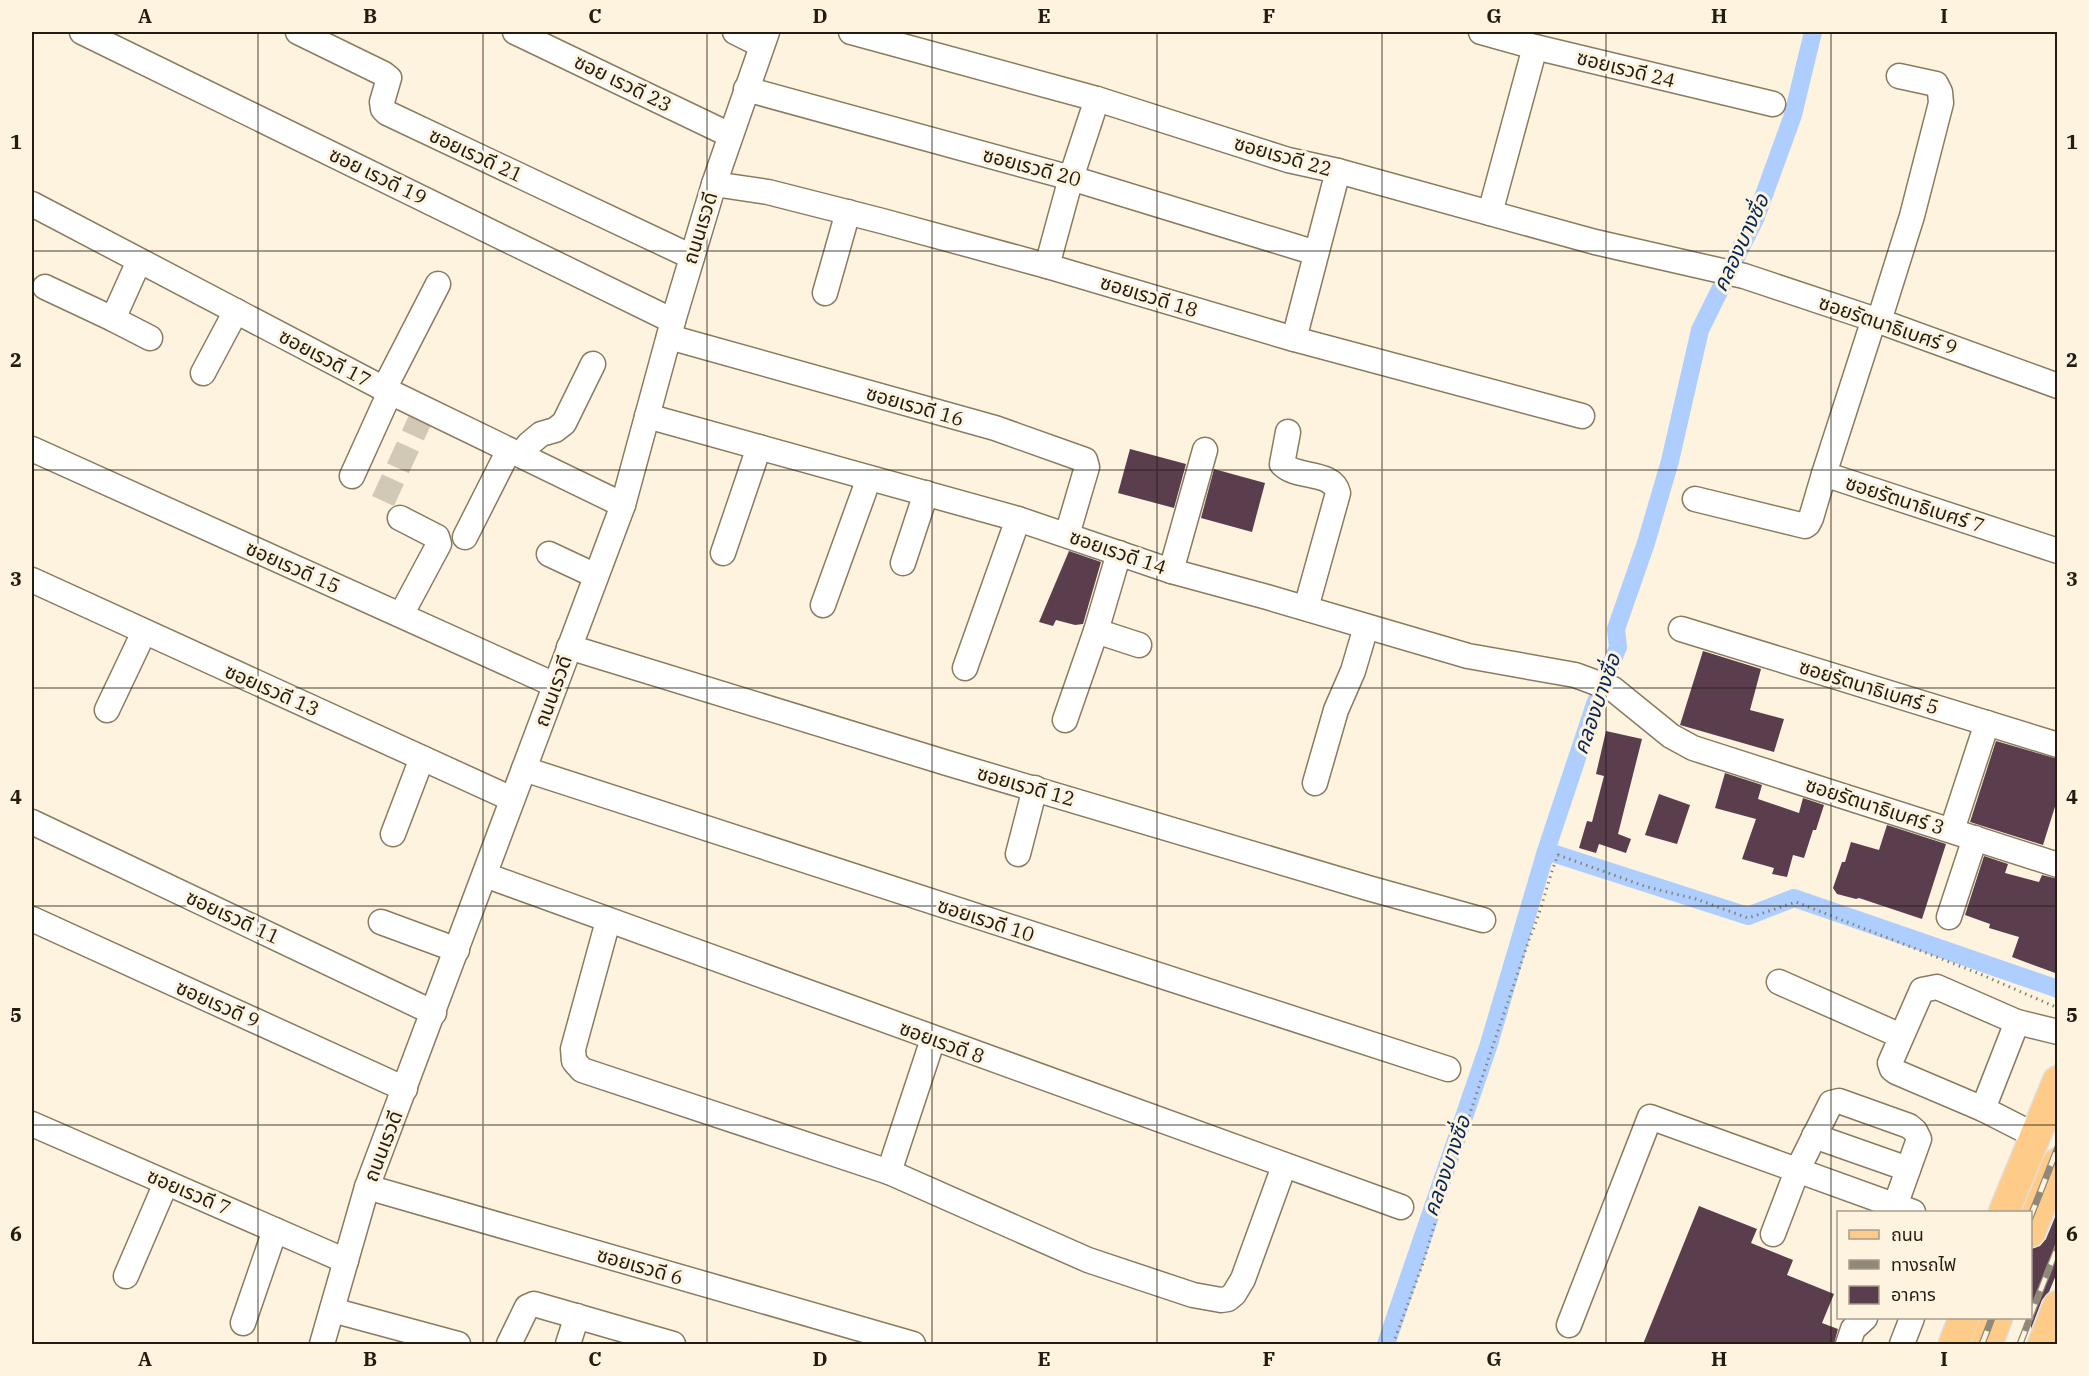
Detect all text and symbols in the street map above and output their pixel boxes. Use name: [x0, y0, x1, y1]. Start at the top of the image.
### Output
text: A: [138, 2, 152, 29]
text: B: [363, 2, 377, 29]
text: C: [588, 2, 602, 29]
text: D: [812, 2, 828, 29]
text: E: [1037, 2, 1051, 29]
text: F: [1263, 2, 1275, 29]
text: G: [1486, 2, 1502, 29]
text: H: [1711, 2, 1727, 29]
text: I: [1940, 2, 1948, 29]
street label: ซอยเรวดี 24: [1574, 43, 1678, 94]
street label: ซอย เรวดี 23: [570, 47, 676, 118]
street label: ซอยเรวดี 21: [425, 121, 528, 188]
text: 1: [10, 128, 22, 155]
text: 1: [2066, 128, 2078, 155]
street label: ซอยเรวดี 22: [1231, 129, 1335, 182]
street label: ซอย เรวดี 19: [325, 140, 431, 211]
street label: ซอยเรวดี 20: [980, 140, 1084, 193]
street label: ถนนเรวดี: [676, 188, 723, 267]
water label: คลองบางซื่อ: [1705, 188, 1775, 296]
street label: ซอยเรวดี 18: [1097, 268, 1201, 323]
street label: ซอยรัตนาธิเบศร์ 9: [1815, 288, 1961, 361]
street label: ซอยเรวดี 17: [274, 322, 376, 393]
text: 2: [10, 346, 22, 373]
text: 2: [2066, 346, 2078, 373]
street label: ซอยเรวดี 16: [863, 379, 967, 432]
street label: ซอยรัตนาธิเบศร์ 7: [1842, 468, 1988, 539]
street label: ซอยเรวดี 14: [1066, 522, 1170, 581]
street label: ซอยเรวดี 15: [242, 534, 345, 599]
text: 3: [10, 565, 22, 592]
text: 3: [2066, 565, 2078, 592]
water label: คลองบางซื่อ: [1566, 649, 1627, 758]
street label: ถนนเรวดี: [527, 651, 578, 730]
street label: ซอยรัตนาธิเบศร์ 5: [1796, 652, 1942, 721]
street label: ซอยเรวดี 13: [221, 657, 324, 722]
street label: ซอยเรวดี 12: [974, 759, 1078, 812]
street label: ซอยรัตนาธิเบศร์ 3: [1802, 770, 1948, 841]
text: 4: [10, 783, 22, 810]
text: 4: [2066, 783, 2078, 810]
street label: ซอยเรวดี 11: [182, 883, 285, 950]
street label: ซอยเรวดี 10: [934, 891, 1038, 948]
street label: ซอยเรวดี 9: [172, 973, 264, 1034]
text: 5: [10, 1001, 22, 1028]
text: 5: [2066, 1001, 2078, 1028]
street label: ซอยเรวดี 8: [896, 1014, 988, 1069]
street label: ถนนเรวดี: [357, 1106, 408, 1185]
water label: คลองบางซื่อ: [1416, 1111, 1477, 1220]
street label: ซอยเรวดี 7: [143, 1162, 235, 1221]
legend: [1837, 1211, 2032, 1319]
text: 6: [10, 1220, 22, 1247]
text: 6: [2066, 1220, 2078, 1247]
text: ถนน: [1891, 1223, 1924, 1246]
street label: ซอยเรวดี 6: [594, 1240, 687, 1291]
text: ทางรถไฟ: [1891, 1253, 1956, 1276]
text: อาคาร: [1891, 1283, 1936, 1306]
text: A: [138, 1345, 152, 1372]
text: B: [363, 1345, 377, 1372]
text: C: [588, 1345, 602, 1372]
text: D: [812, 1345, 828, 1372]
text: E: [1037, 1345, 1051, 1372]
text: F: [1263, 1345, 1275, 1372]
text: G: [1486, 1345, 1502, 1372]
text: H: [1711, 1345, 1727, 1372]
text: I: [1940, 1345, 1948, 1372]

